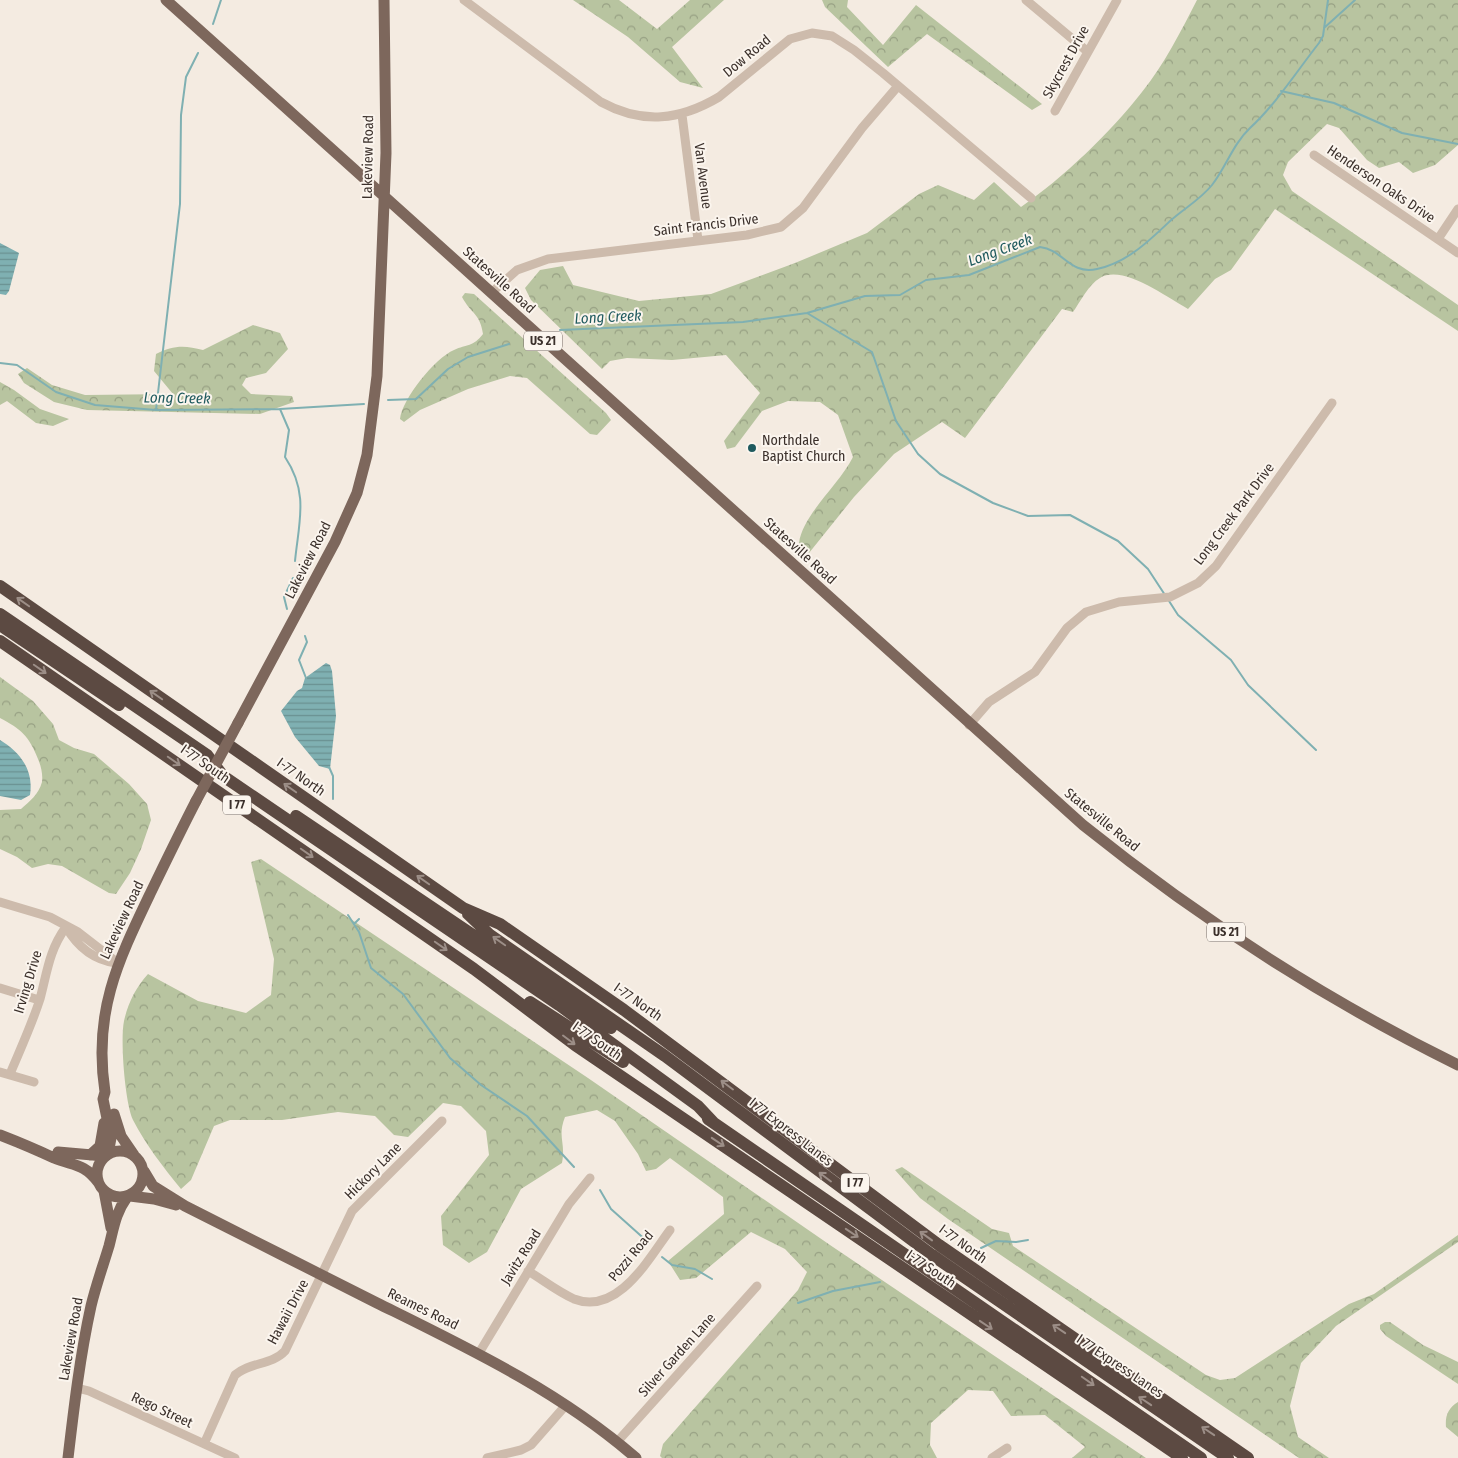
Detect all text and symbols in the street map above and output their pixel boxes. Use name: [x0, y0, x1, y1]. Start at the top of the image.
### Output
street label: Skycrest Drive: [1039, 23, 1093, 101]
street label: Dow Road: [720, 31, 774, 81]
street label: Lakeview Road: [359, 115, 377, 199]
street label: Van Avenue: [691, 142, 715, 210]
street label: Henderson Oaks Drive: [1324, 142, 1438, 227]
street label: Saint Francis Drive: [653, 210, 759, 240]
water label: Long Creek: [965, 230, 1035, 270]
street label: Statesville Road: [459, 243, 539, 317]
water label: Long Creek: [574, 306, 642, 328]
road number: US 21: [524, 332, 562, 351]
water label: Long Creek: [143, 388, 211, 408]
place label: Northdale Baptist Church: [762, 432, 845, 465]
marker: Northdale Baptist Church: [746, 442, 758, 454]
street label: Long Creek Park Drive: [1190, 460, 1278, 568]
street label: Statesville Road: [760, 514, 840, 588]
street label: Lakeview Road: [281, 519, 335, 601]
one-way arrow: [16, 597, 30, 607]
one-way arrow: [33, 664, 47, 674]
one-way arrow: [149, 690, 163, 700]
street label: I-77 South: [177, 741, 233, 787]
street label: I-77 North: [273, 754, 329, 800]
one-way arrow: [167, 756, 181, 766]
one-way arrow: [283, 783, 297, 793]
street label: Statesville Road: [1061, 785, 1143, 855]
road number: I 77: [223, 796, 251, 814]
one-way arrow: [300, 849, 314, 859]
one-way arrow: [416, 875, 430, 885]
street label: Lakeview Road: [96, 878, 148, 962]
road number: US 21: [1207, 922, 1245, 942]
one-way arrow: [492, 936, 506, 946]
one-way arrow: [434, 941, 448, 951]
street label: Irving Drive: [10, 948, 46, 1016]
street label: I-77 North: [610, 979, 666, 1025]
street label: I-77 South: [569, 1018, 625, 1064]
one-way arrow: [562, 1035, 575, 1046]
one-way arrow: [720, 1080, 734, 1090]
street label: I 77 Express Lanes: [746, 1094, 836, 1170]
one-way arrow: [711, 1137, 725, 1147]
street label: Hickory Lane: [341, 1139, 405, 1203]
one-way arrow: [819, 1172, 832, 1183]
road number: I 77: [841, 1174, 869, 1192]
street label: I-77 North: [936, 1221, 990, 1267]
street label: Javitz Road: [497, 1226, 545, 1288]
street label: Pozzi Road: [605, 1227, 657, 1285]
one-way arrow: [845, 1228, 859, 1239]
one-way arrow: [920, 1230, 933, 1241]
street label: I-77 South: [903, 1246, 959, 1292]
street label: Hawaii Drive: [264, 1277, 312, 1347]
street label: Reames Road: [385, 1284, 461, 1334]
street label: Lakeview Road: [55, 1296, 87, 1382]
street label: Silver Garden Lane: [635, 1309, 719, 1400]
one-way arrow: [979, 1320, 993, 1330]
one-way arrow: [1052, 1324, 1066, 1334]
street label: I 77 Express Lanes: [1073, 1331, 1167, 1401]
one-way arrow: [1081, 1376, 1095, 1386]
street label: Rego Street: [129, 1388, 196, 1432]
one-way arrow: [1138, 1396, 1152, 1406]
one-way arrow: [1201, 1425, 1215, 1435]

